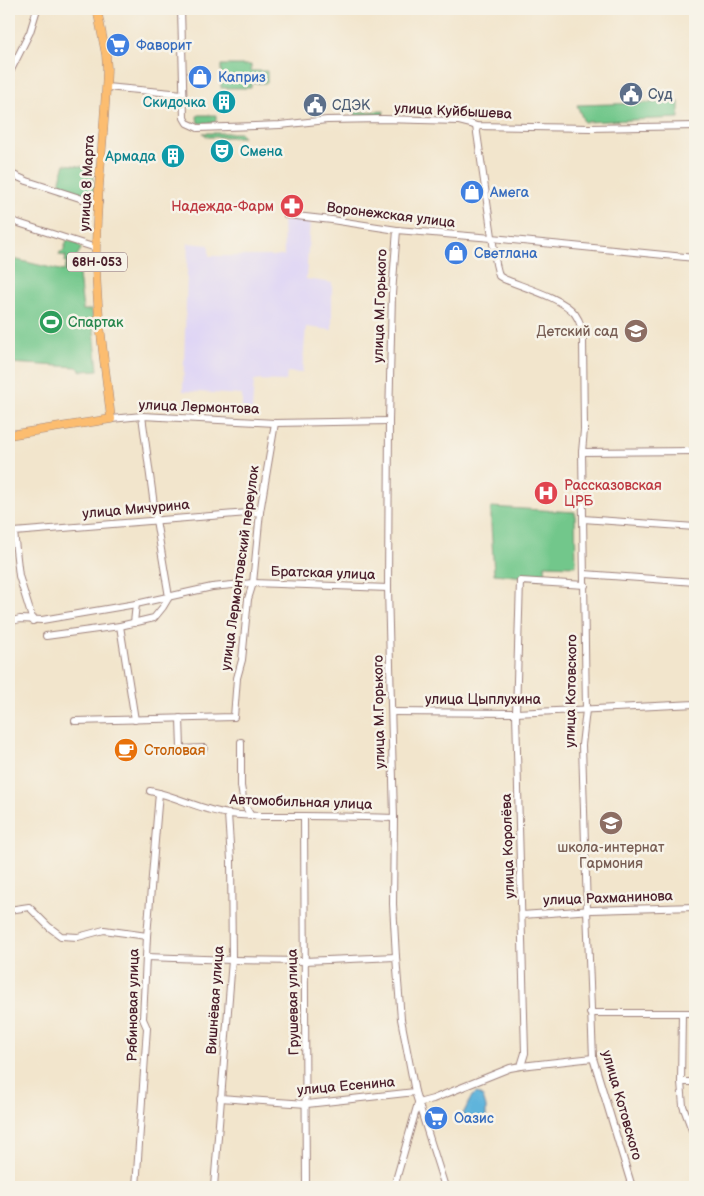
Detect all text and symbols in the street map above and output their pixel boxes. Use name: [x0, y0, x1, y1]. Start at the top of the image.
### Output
supermarket icon: Фаворит: [105, 32, 131, 58]
place label: Фаворит: [136, 37, 192, 54]
shop icon: Каприз: [187, 64, 213, 90]
place label: Каприз: [218, 69, 266, 86]
public building icon: Суд: [618, 81, 644, 107]
place label: Суд: [648, 86, 673, 103]
building icon: Скидочка: [211, 89, 237, 115]
public building icon: СДЭК: [302, 92, 328, 118]
place label: Скидочка: [143, 94, 207, 111]
place label: СДЭК: [332, 97, 371, 114]
street label: улица Куйбышева: [394, 99, 513, 123]
street label: улица 8 Марта: [76, 134, 98, 232]
theatre icon: Смена: [209, 138, 235, 164]
building icon: Армада: [160, 143, 186, 169]
place label: Смена: [240, 143, 283, 160]
place label: Армада: [104, 148, 157, 165]
shop icon: Амега: [459, 179, 485, 205]
place label: Амега: [489, 184, 530, 201]
pharmacy icon: Надежда-Фарм: [279, 193, 305, 219]
place label: Надежда-Фарм: [171, 198, 274, 215]
street label: Воронежская улица: [326, 199, 457, 231]
shop icon: Светлана: [443, 240, 469, 266]
place label: Светлана: [474, 245, 538, 262]
street label: улица М.Горького: [370, 249, 390, 363]
road number: 68Н-053: [67, 252, 127, 272]
sports icon: Спартак: [38, 309, 64, 335]
place label: Спартак: [68, 314, 124, 331]
school or university icon: Детский сад: [623, 318, 649, 344]
place label: Детский сад: [536, 323, 618, 340]
street label: улица Лермонтова: [138, 396, 260, 418]
street label: улица Лермонтовский переулок: [217, 464, 263, 672]
place label: Рассказовская ЦРБ: [564, 477, 662, 510]
hospital icon: Рассказовская ЦРБ: [533, 480, 559, 506]
street label: улица Мичурина: [82, 496, 191, 522]
street label: Братская улица: [270, 563, 376, 583]
street label: улица Котовского: [562, 634, 580, 748]
street label: улица М.Горького: [370, 655, 388, 769]
street label: улица Цыплухина: [425, 691, 542, 708]
cafe icon: Столовая: [113, 737, 139, 763]
place label: Столовая: [144, 742, 206, 759]
street label: Автомобильная улица: [228, 791, 373, 813]
street label: улица Королёва: [498, 792, 518, 899]
school or university icon: школа-интернат Гармония: [598, 810, 624, 836]
place label: школа-интернат Гармония: [557, 839, 665, 872]
street label: улица Рахманинова: [543, 887, 674, 909]
street label: Вишнёвая улица: [203, 944, 227, 1055]
street label: Рябиновая улица: [124, 948, 142, 1062]
street label: Грушевая улица: [284, 948, 302, 1055]
street label: улица Котовского: [598, 1048, 646, 1162]
street label: улица Есенина: [296, 1073, 396, 1099]
supermarket icon: Оазис: [423, 1105, 449, 1131]
place label: Оазис: [454, 1110, 494, 1127]

